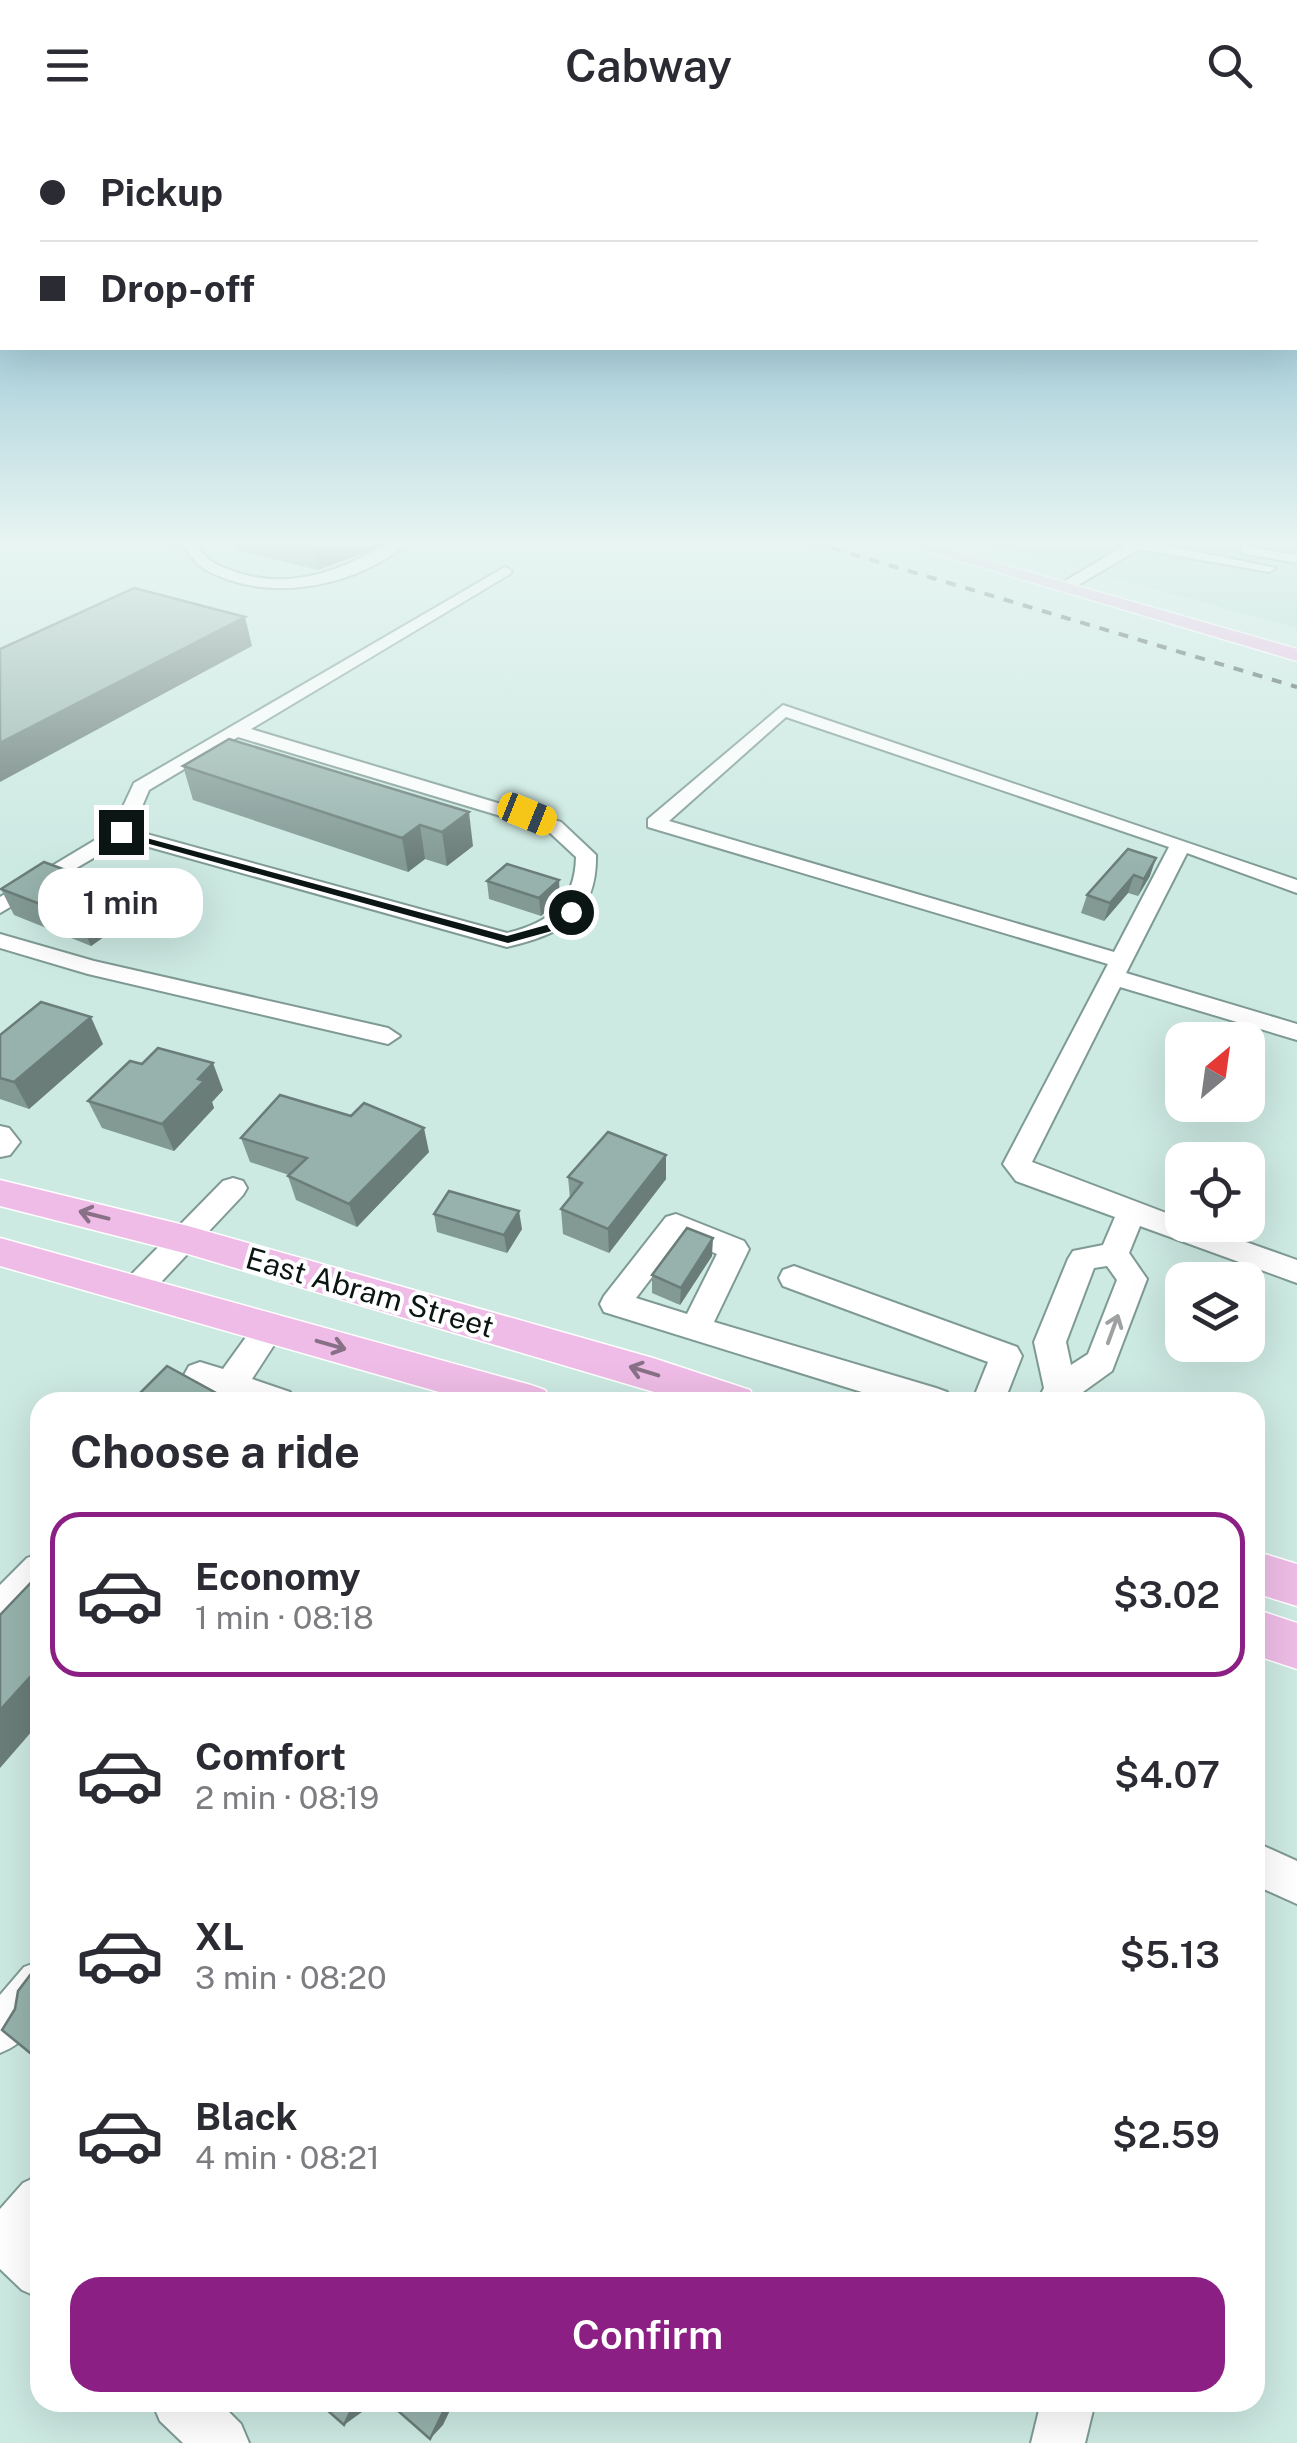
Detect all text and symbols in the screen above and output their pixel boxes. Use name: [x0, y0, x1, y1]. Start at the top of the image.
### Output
icon: menu: [40, 38, 95, 93]
icon: search: [1202, 38, 1257, 93]
text: Cabway: [565, 39, 732, 92]
text: Pickup: [100, 170, 223, 215]
text: Drop-off: [100, 266, 255, 311]
car: [494, 789, 560, 839]
route end: [99, 810, 144, 855]
callout: 1 min: [38, 867, 204, 937]
text: 1 min: [82, 884, 159, 921]
route start: [549, 890, 594, 935]
north arrow: [1165, 1022, 1265, 1122]
map controls: [1165, 1022, 1265, 1362]
button: locate: [1165, 1142, 1265, 1242]
one-way arrow: [79, 1205, 111, 1223]
street label: East Abram Street: [242, 1239, 498, 1345]
button: layers: [1165, 1262, 1265, 1362]
one-way arrow: [1105, 1315, 1123, 1346]
one-way arrow: [315, 1337, 346, 1355]
one-way arrow: [628, 1361, 660, 1379]
text: Choose a ride: [70, 1425, 360, 1478]
icon: car: [75, 1550, 165, 1640]
text: Economy: [195, 1554, 361, 1599]
text: $3.02: [1113, 1572, 1220, 1617]
text: 1 min · 08:18: [195, 1599, 374, 1636]
icon: car: [75, 1730, 165, 1820]
text: Comfort: [195, 1734, 346, 1779]
text: $4.07: [1114, 1752, 1220, 1797]
text: 2 min · 08:19: [195, 1779, 379, 1816]
icon: car: [75, 1910, 165, 2000]
text: XL: [195, 1914, 244, 1959]
text: $5.13: [1119, 1932, 1220, 1977]
text: 3 min · 08:20: [195, 1959, 387, 1996]
icon: car: [75, 2090, 165, 2180]
text: Black: [195, 2094, 298, 2139]
text: $2.59: [1112, 2112, 1220, 2157]
text: 4 min · 08:21: [195, 2139, 380, 2176]
button: Confirm: [70, 2277, 1225, 2392]

